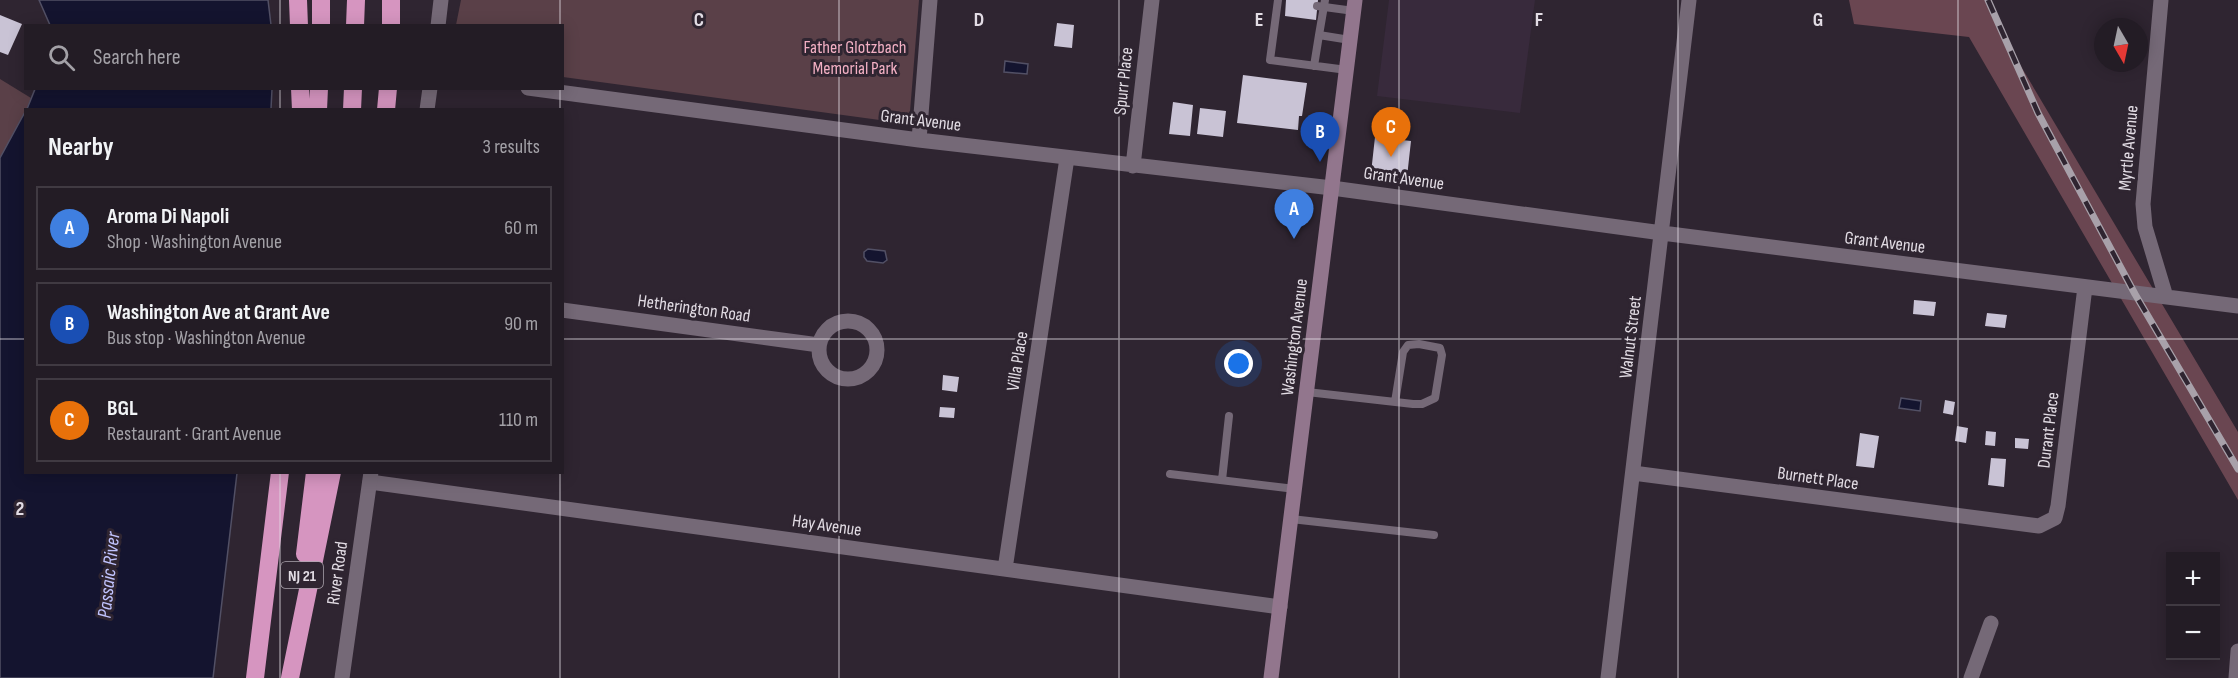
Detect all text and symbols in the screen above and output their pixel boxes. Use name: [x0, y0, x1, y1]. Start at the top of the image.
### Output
text: C: [694, 8, 704, 32]
text: D: [974, 8, 984, 32]
text: E: [1255, 8, 1263, 32]
text: F: [1535, 8, 1543, 32]
text: G: [1813, 8, 1823, 32]
north arrow: [2094, 18, 2148, 72]
search box: [24, 24, 564, 90]
park label: Father Glotzbach Memorial Park: [803, 37, 907, 79]
icon: search: [45, 41, 78, 74]
text: Search here: [93, 44, 180, 71]
street label: Spurr Place: [1109, 46, 1138, 116]
street label: Myrtle Avenue: [2114, 104, 2143, 192]
street label: Grant Avenue: [879, 105, 962, 136]
pin: C: [1372, 108, 1410, 157]
pin: B: [1300, 112, 1340, 162]
text: Nearby: [48, 132, 114, 163]
text: 3 results: [483, 135, 540, 159]
street label: Grant Avenue: [1362, 162, 1446, 195]
pin: A: [1274, 190, 1314, 239]
text: Aroma Di Napoli: [107, 203, 229, 230]
text: A: [65, 216, 74, 240]
text: 60 m: [504, 216, 538, 240]
street label: Grant Avenue: [1843, 227, 1926, 258]
text: Shop · Washington Avenue: [107, 230, 282, 254]
street label: Washington Avenue: [1277, 277, 1312, 397]
street label: Hetherington Road: [636, 290, 752, 327]
street label: Walnut Street: [1615, 294, 1646, 380]
text: Washington Ave at Grant Ave: [107, 299, 330, 326]
text: B: [65, 312, 74, 336]
text: 90 m: [504, 312, 538, 336]
text: Bus stop · Washington Avenue: [107, 326, 306, 350]
street label: Villa Place: [1002, 330, 1033, 392]
your location: [1224, 349, 1253, 378]
street label: Durant Place: [2033, 391, 2064, 469]
text: BGL: [107, 395, 138, 422]
text: C: [64, 408, 75, 432]
text: 110 m: [499, 408, 538, 432]
text: Restaurant · Grant Avenue: [107, 422, 282, 446]
street label: Burnett Place: [1776, 462, 1860, 495]
text: 2: [16, 497, 24, 521]
street label: Hay Avenue: [791, 510, 863, 541]
water label: Passaic River: [93, 529, 126, 619]
street label: River Road: [323, 540, 352, 606]
map controls: [2166, 552, 2220, 660]
button: +: [2166, 552, 2220, 606]
road number: NJ 21: [281, 562, 323, 588]
button: −: [2166, 606, 2220, 660]

